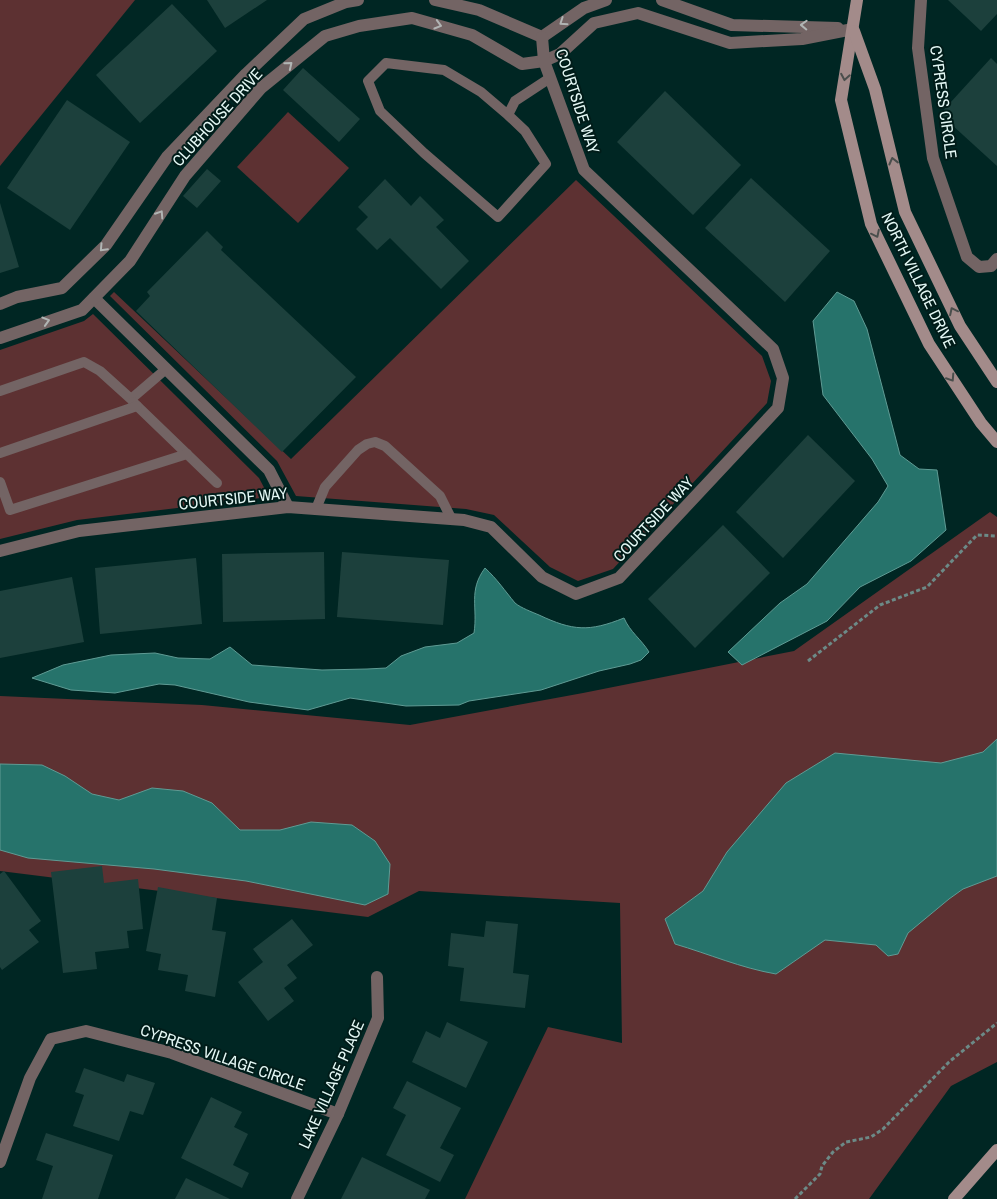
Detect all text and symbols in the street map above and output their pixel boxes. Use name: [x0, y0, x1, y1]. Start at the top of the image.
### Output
one-way arrow: [559, 16, 569, 25]
one-way arrow: [433, 20, 441, 30]
one-way arrow: [800, 20, 808, 31]
street label: CYPRESS CIRCLE: [925, 44, 963, 160]
street label: COURTSIDE WAY: [551, 46, 605, 157]
street label: CLUBHOUSE DRIVE: [167, 63, 267, 171]
one-way arrow: [283, 63, 292, 71]
one-way arrow: [840, 72, 850, 81]
one-way arrow: [888, 157, 899, 166]
street label: NORTH VILLAGE DRIVE: [877, 208, 961, 352]
one-way arrow: [154, 210, 164, 219]
one-way arrow: [870, 229, 880, 238]
one-way arrow: [100, 242, 109, 251]
one-way arrow: [949, 307, 959, 316]
one-way arrow: [41, 317, 50, 327]
one-way arrow: [945, 373, 955, 382]
street label: COURTSIDE WAY: [608, 471, 698, 566]
street label: COURTSIDE WAY: [178, 481, 289, 515]
street label: LAKE VILLAGE PLACE: [293, 1016, 369, 1152]
street label: CYPRESS VILLAGE CIRCLE: [138, 1018, 308, 1096]

